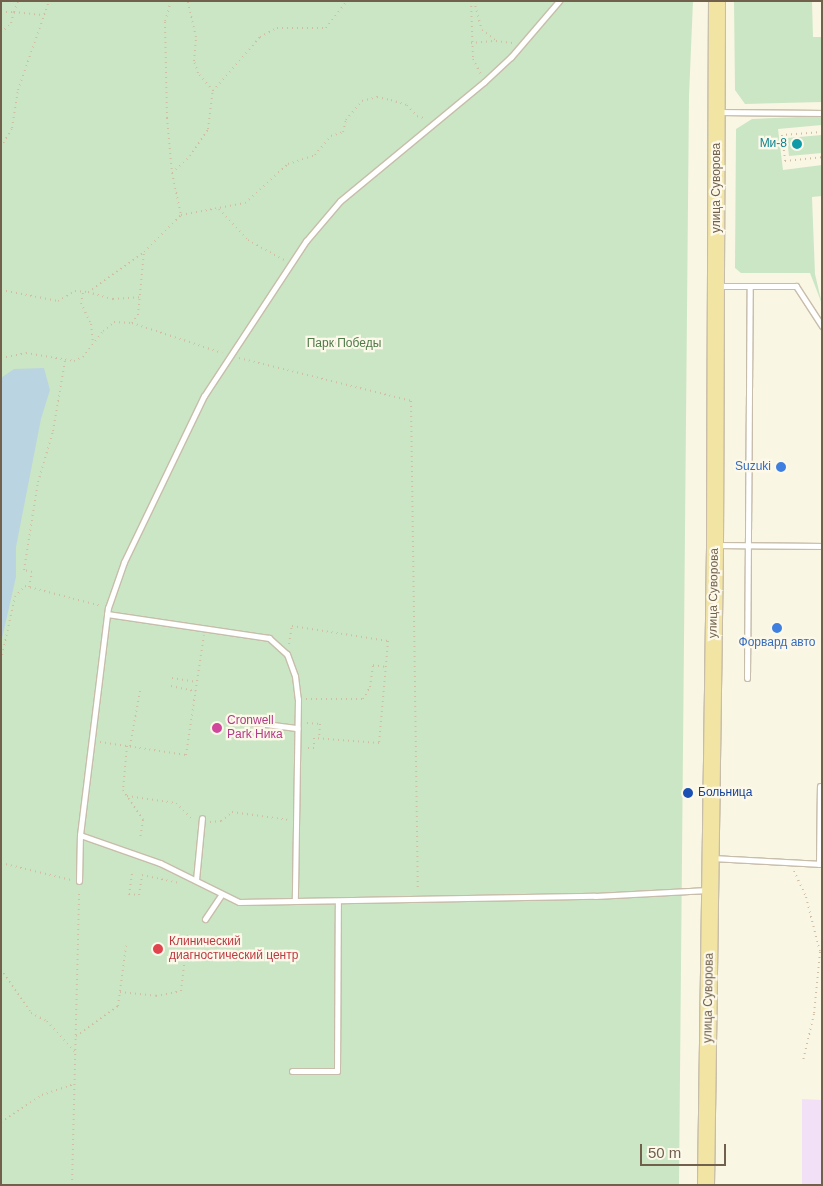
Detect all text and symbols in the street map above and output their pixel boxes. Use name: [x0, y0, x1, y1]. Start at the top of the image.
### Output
place label: Ми-8: [760, 137, 787, 151]
marker: Ми-8: [791, 138, 803, 150]
street label: улица Суворова: [710, 143, 724, 233]
park label: Парк Победы: [307, 337, 381, 351]
place label: Suzuki: [735, 460, 771, 474]
marker: Suzuki: [775, 461, 787, 473]
street label: улица Суворова: [706, 548, 722, 638]
marker: Форвард авто: [771, 622, 783, 634]
place label: Форвард авто: [739, 636, 815, 650]
place label: Cronwell Park Ника: [227, 714, 283, 742]
marker: Cronwell Park Ника: [211, 722, 223, 734]
place label: Больница: [698, 786, 752, 800]
marker: Больница: [682, 787, 694, 799]
place label: Клинический диагностический центр: [169, 935, 298, 963]
marker: Клинический диагностический центр: [151, 942, 165, 956]
street label: улица Суворова: [701, 953, 717, 1043]
scale bar: [643, 1134, 729, 1166]
text: 50 m: [648, 1144, 681, 1161]

